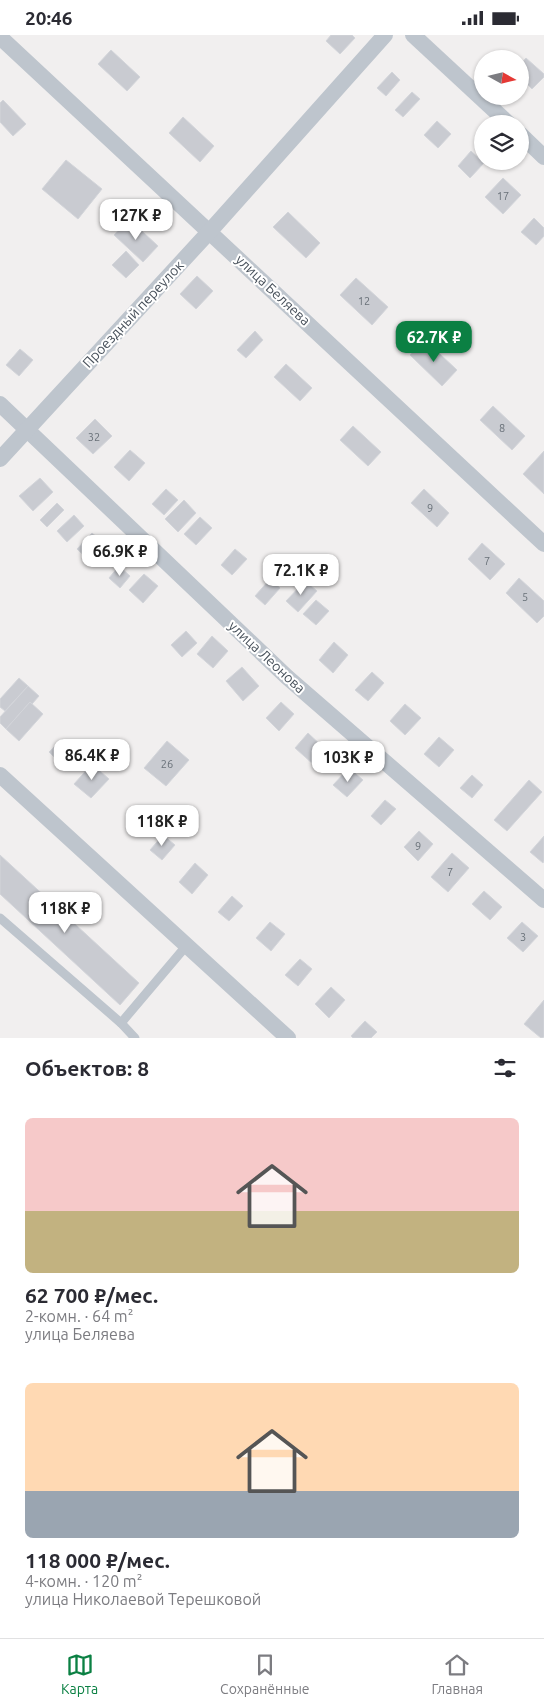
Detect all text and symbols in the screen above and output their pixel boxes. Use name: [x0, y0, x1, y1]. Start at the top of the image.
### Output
text: 20:46: [25, 7, 73, 29]
north arrow: [474, 50, 529, 105]
map controls: [474, 50, 529, 170]
button: layers: [474, 115, 529, 170]
house number: 17: [497, 190, 509, 202]
pin: 127K ₽: [95, 199, 177, 241]
text: 127K ₽: [111, 206, 161, 224]
street label: улица Беляева: [232, 251, 314, 329]
street label: Проездный переулок: [79, 257, 187, 371]
house number: 12: [358, 295, 370, 307]
pin: 62.7K ₽: [388, 321, 480, 363]
text: 62.7K ₽: [407, 328, 461, 346]
house number: 8: [499, 422, 505, 434]
house number: 32: [88, 431, 100, 443]
house number: 9: [427, 502, 433, 514]
pin: 66.9K ₽: [74, 535, 166, 577]
text: 66.9K ₽: [93, 542, 147, 560]
pin: 72.1K ₽: [255, 553, 347, 596]
house number: 7: [484, 555, 490, 567]
text: 72.1K ₽: [274, 561, 328, 579]
house number: 5: [522, 591, 528, 603]
street label: улица Леонова: [226, 618, 308, 696]
pin: 86.4K ₽: [46, 739, 138, 781]
pin: 103K ₽: [307, 741, 389, 783]
text: 86.4K ₽: [65, 746, 119, 764]
text: 103K ₽: [323, 748, 373, 766]
house number: 26: [161, 758, 173, 770]
pin: 118K ₽: [121, 805, 203, 847]
text: 118K ₽: [137, 812, 187, 830]
house number: 9: [415, 840, 421, 852]
house number: 7: [447, 866, 453, 878]
pin: 118K ₽: [24, 891, 106, 934]
text: 118K ₽: [40, 899, 90, 917]
house number: 3: [520, 931, 526, 943]
icon: filters: [491, 1054, 519, 1082]
text: Объектов: 8: [25, 1056, 149, 1080]
icon: home: [227, 1151, 317, 1241]
text: 62 700 ₽/мес.: [25, 1283, 158, 1307]
text: 2-комн. · 64 m²: [25, 1307, 133, 1325]
text: улица Беляева: [25, 1325, 135, 1343]
icon: home: [227, 1416, 317, 1506]
text: 118 000 ₽/мес.: [25, 1548, 170, 1572]
text: 4-комн. · 120 m²: [25, 1572, 142, 1590]
text: улица Николаевой Терешковой: [25, 1590, 261, 1608]
tab: Карта: [61, 1651, 98, 1697]
tab: Сохранённые: [220, 1651, 310, 1697]
tab: Главная: [431, 1651, 483, 1697]

